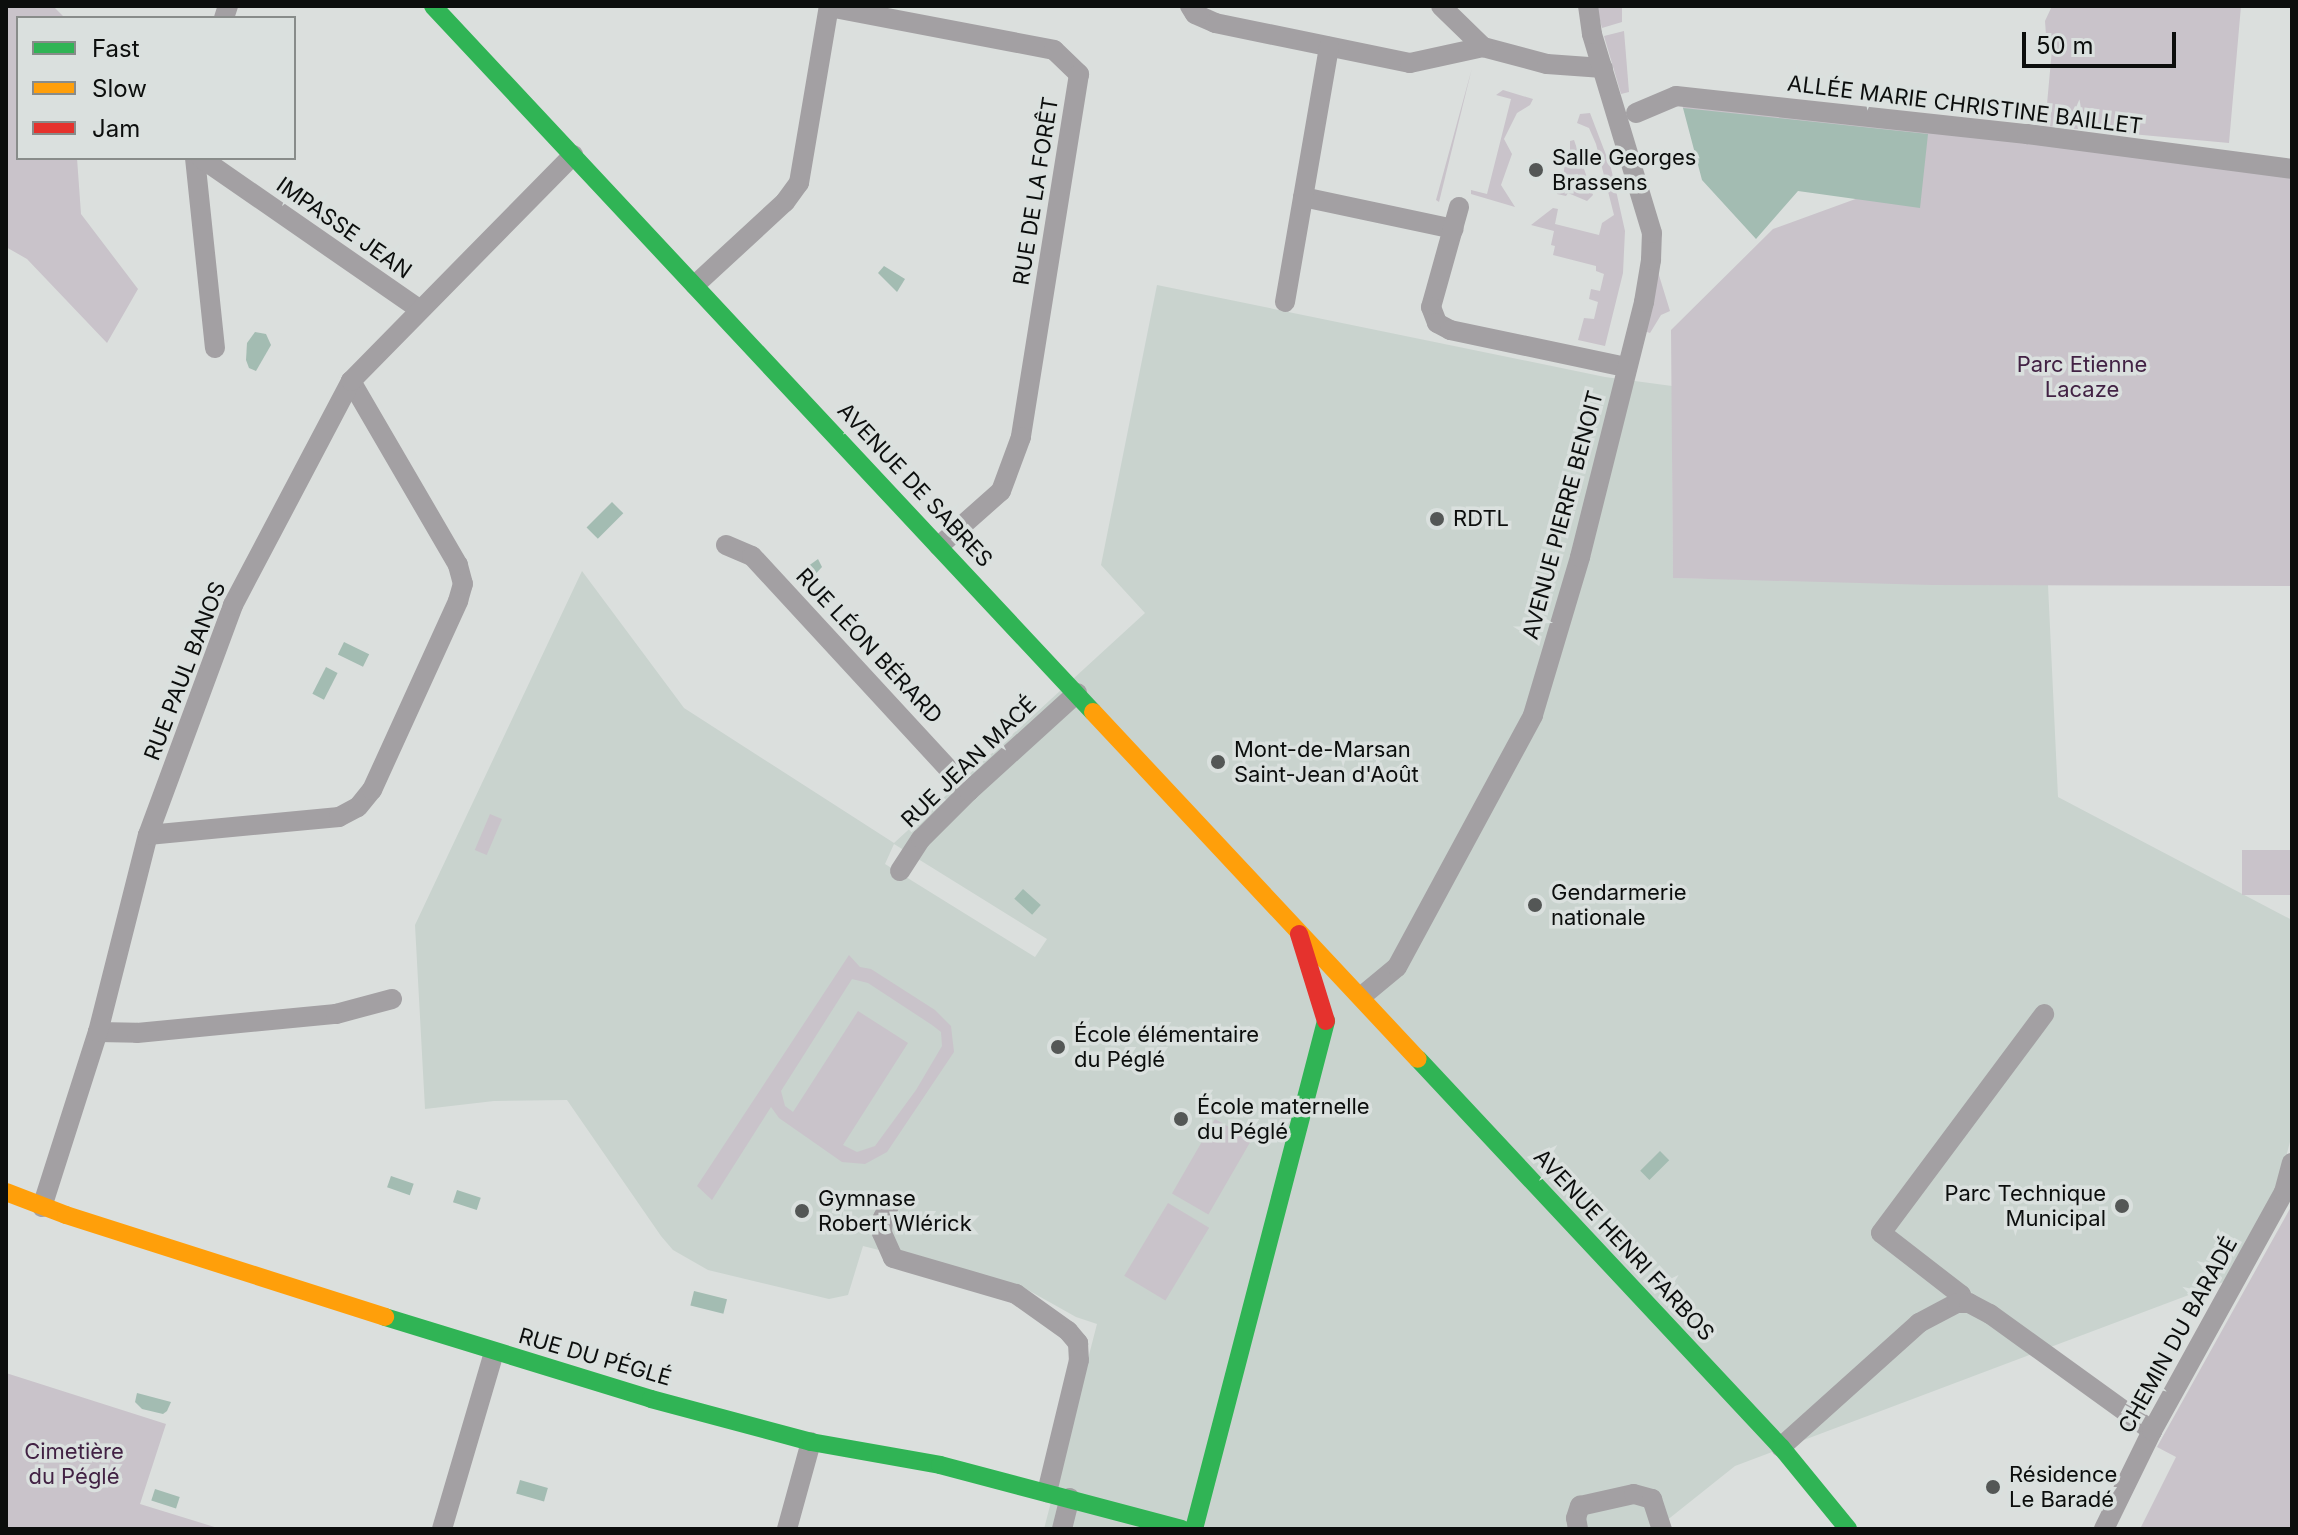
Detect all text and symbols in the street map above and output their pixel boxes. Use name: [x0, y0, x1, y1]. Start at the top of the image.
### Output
legend: [16, 16, 296, 160]
scale bar: [2026, 16, 2180, 66]
text: 50 m: [2036, 31, 2094, 60]
text: Fast: [92, 34, 140, 63]
street label: ALLÉE MARIE CHRISTINE BAILLET: [1786, 70, 2144, 140]
text: Slow: [92, 74, 147, 103]
street label: RUE DE LA FORÊT: [1008, 95, 1064, 287]
text: Jam: [92, 114, 140, 143]
place label: Salle Georges Brassens: [1552, 144, 1696, 196]
marker: Salle Georges Brassens: [1527, 161, 1545, 179]
street label: IMPASSE JEAN: [271, 172, 417, 284]
park label: Parc Etienne Lacaze: [2017, 351, 2147, 402]
street label: AVENUE PIERRE BENOIT: [1517, 388, 1609, 642]
street label: AVENUE DE SABRES: [832, 397, 998, 573]
place label: RDTL: [1453, 506, 1509, 532]
marker: RDTL: [1428, 510, 1446, 528]
street label: RUE LÉON BÉRARD: [790, 563, 948, 729]
street label: RUE PAUL BANOS: [139, 578, 231, 764]
street label: RUE JEAN MACÉ: [896, 691, 1042, 833]
place label: Mont-de-Marsan Saint-Jean d'Août: [1234, 736, 1419, 788]
marker: Mont-de-Marsan Saint-Jean d'Août: [1209, 753, 1227, 771]
place label: Gendarmerie nationale: [1551, 879, 1687, 930]
marker: Gendarmerie nationale: [1526, 896, 1544, 914]
place label: École élémentaire du Péglé: [1074, 1021, 1259, 1072]
marker: École élémentaire du Péglé: [1049, 1038, 1067, 1056]
place label: École maternelle du Péglé: [1197, 1093, 1370, 1144]
marker: École maternelle du Péglé: [1172, 1110, 1190, 1128]
street label: AVENUE HENRI FARBOS: [1528, 1144, 1720, 1346]
place label: Parc Technique Municipal: [1944, 1180, 2106, 1232]
place label: Gymnase Robert Wlérick: [818, 1185, 972, 1236]
marker: Parc Technique Municipal: [2113, 1197, 2131, 1215]
marker: Gymnase Robert Wlérick: [793, 1202, 811, 1220]
street label: CHEMIN DU BARADÉ: [2113, 1232, 2243, 1438]
street label: RUE DU PÉGLÉ: [516, 1323, 674, 1391]
park label: Cimetière du Péglé: [24, 1438, 124, 1490]
place label: Résidence Le Baradé: [2009, 1461, 2117, 1512]
marker: Résidence Le Baradé: [1984, 1478, 2002, 1496]

